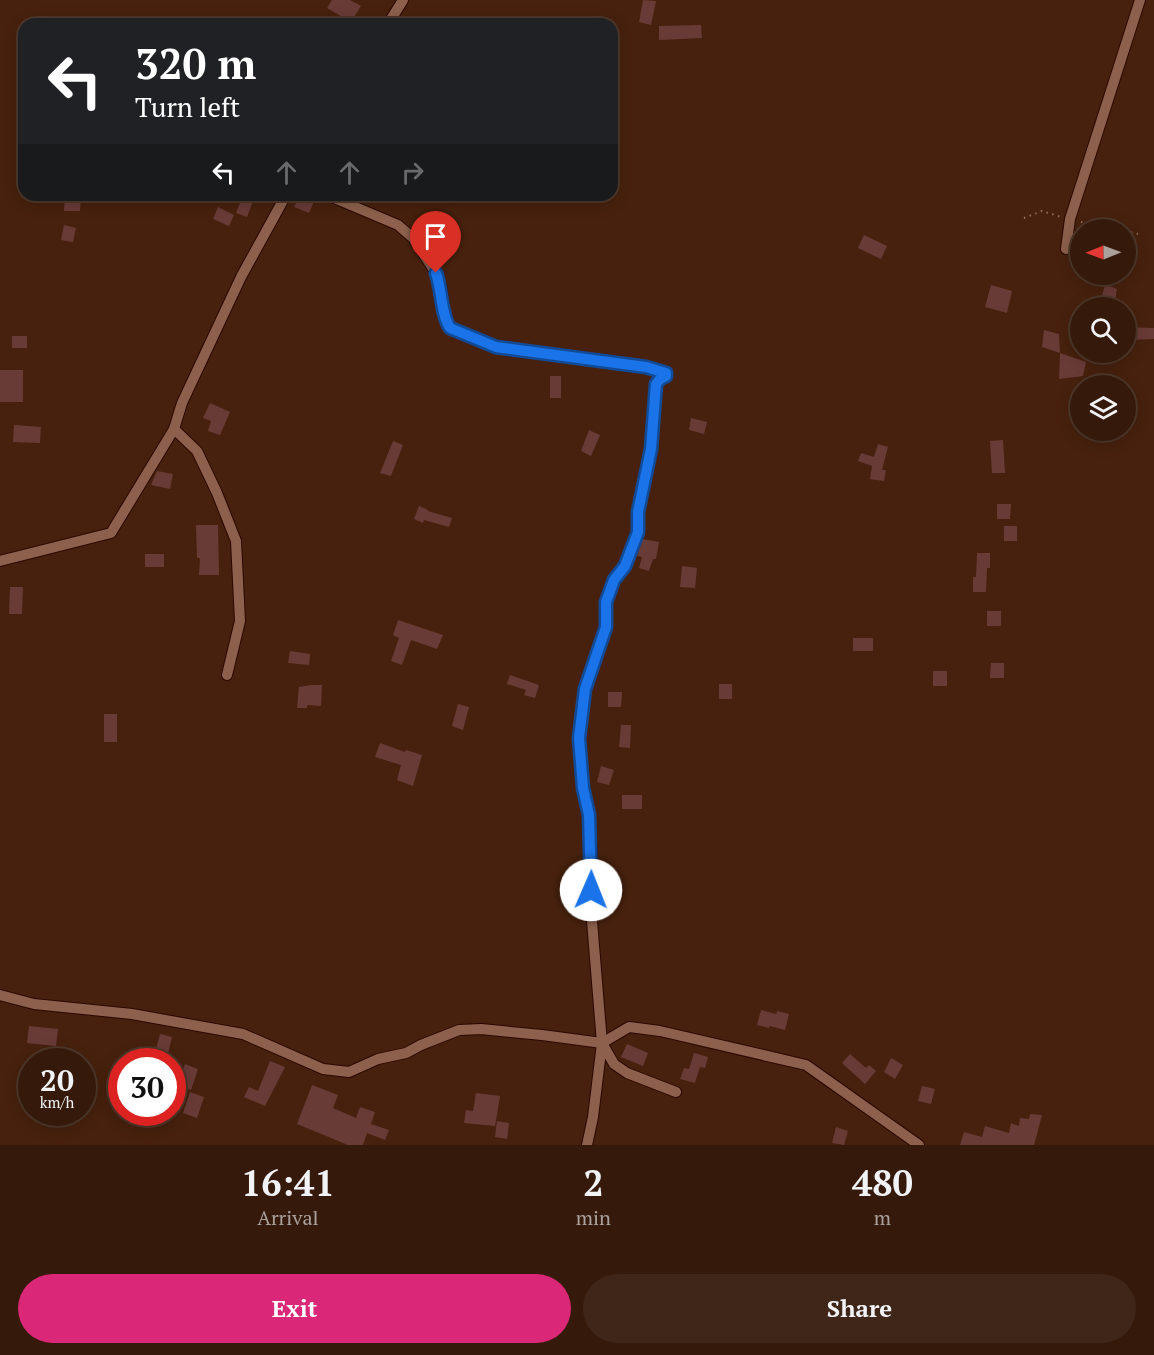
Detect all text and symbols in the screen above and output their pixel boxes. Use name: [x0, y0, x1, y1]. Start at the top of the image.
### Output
text: 320 m: [135, 35, 256, 91]
icon: left: [36, 42, 114, 120]
text: Turn left: [135, 89, 240, 125]
icon: left: [207, 156, 240, 189]
icon: ahead: [270, 156, 303, 189]
icon: ahead: [333, 156, 366, 189]
icon: right: [396, 156, 429, 189]
pin: [410, 211, 461, 273]
north arrow: [1070, 219, 1136, 285]
map controls: [1070, 219, 1136, 441]
icon: arrive: [419, 220, 452, 253]
button: search: [1070, 297, 1136, 363]
button: layers: [1070, 375, 1136, 441]
position arrow: [559, 858, 623, 922]
speed limit sign: 30: [108, 1048, 186, 1126]
text: 20: [40, 1060, 74, 1100]
text: km/h: [40, 1092, 74, 1112]
text: 16:41: [241, 1159, 335, 1206]
text: 2: [583, 1159, 604, 1206]
text: 480: [852, 1159, 913, 1206]
text: Arrival: [257, 1204, 319, 1231]
text: min: [576, 1204, 611, 1231]
text: m: [874, 1204, 891, 1231]
button: Exit: [18, 1274, 571, 1343]
button: Share: [583, 1274, 1136, 1343]

